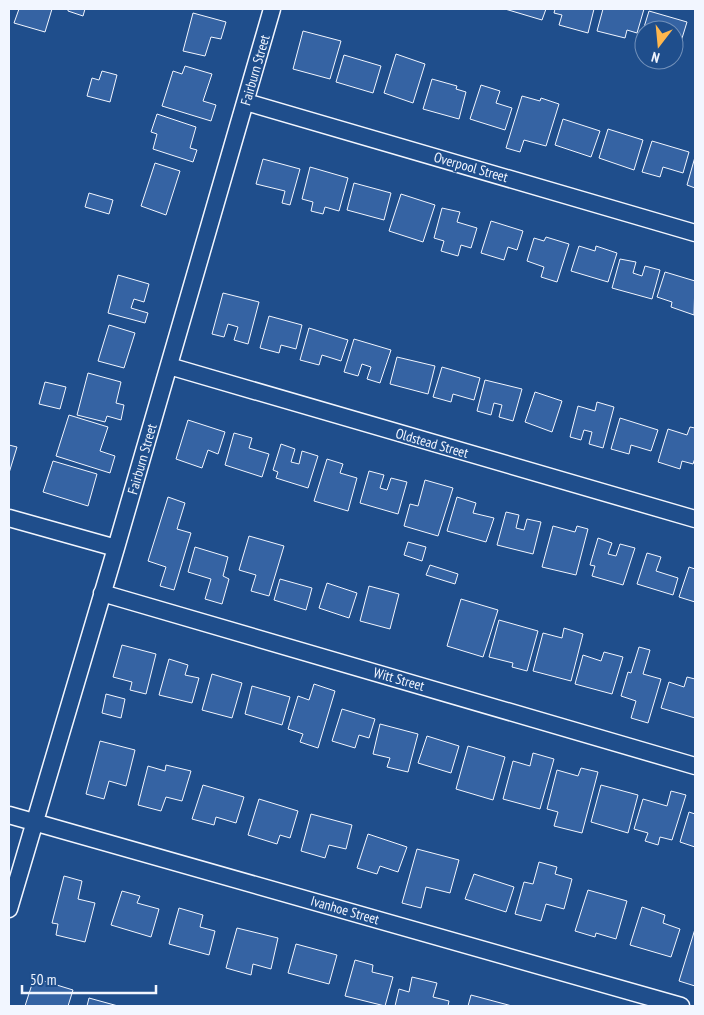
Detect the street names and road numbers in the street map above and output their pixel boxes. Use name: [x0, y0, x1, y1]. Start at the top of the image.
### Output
street label: Fairburn Street: [236, 33, 274, 107]
street label: Overpool Street: [432, 148, 510, 186]
street label: Fairburn Street: [123, 422, 161, 496]
street label: Oldstead Street: [394, 424, 471, 462]
street label: Witt Street: [371, 663, 427, 695]
street label: Ivanhoe Street: [309, 892, 381, 928]

